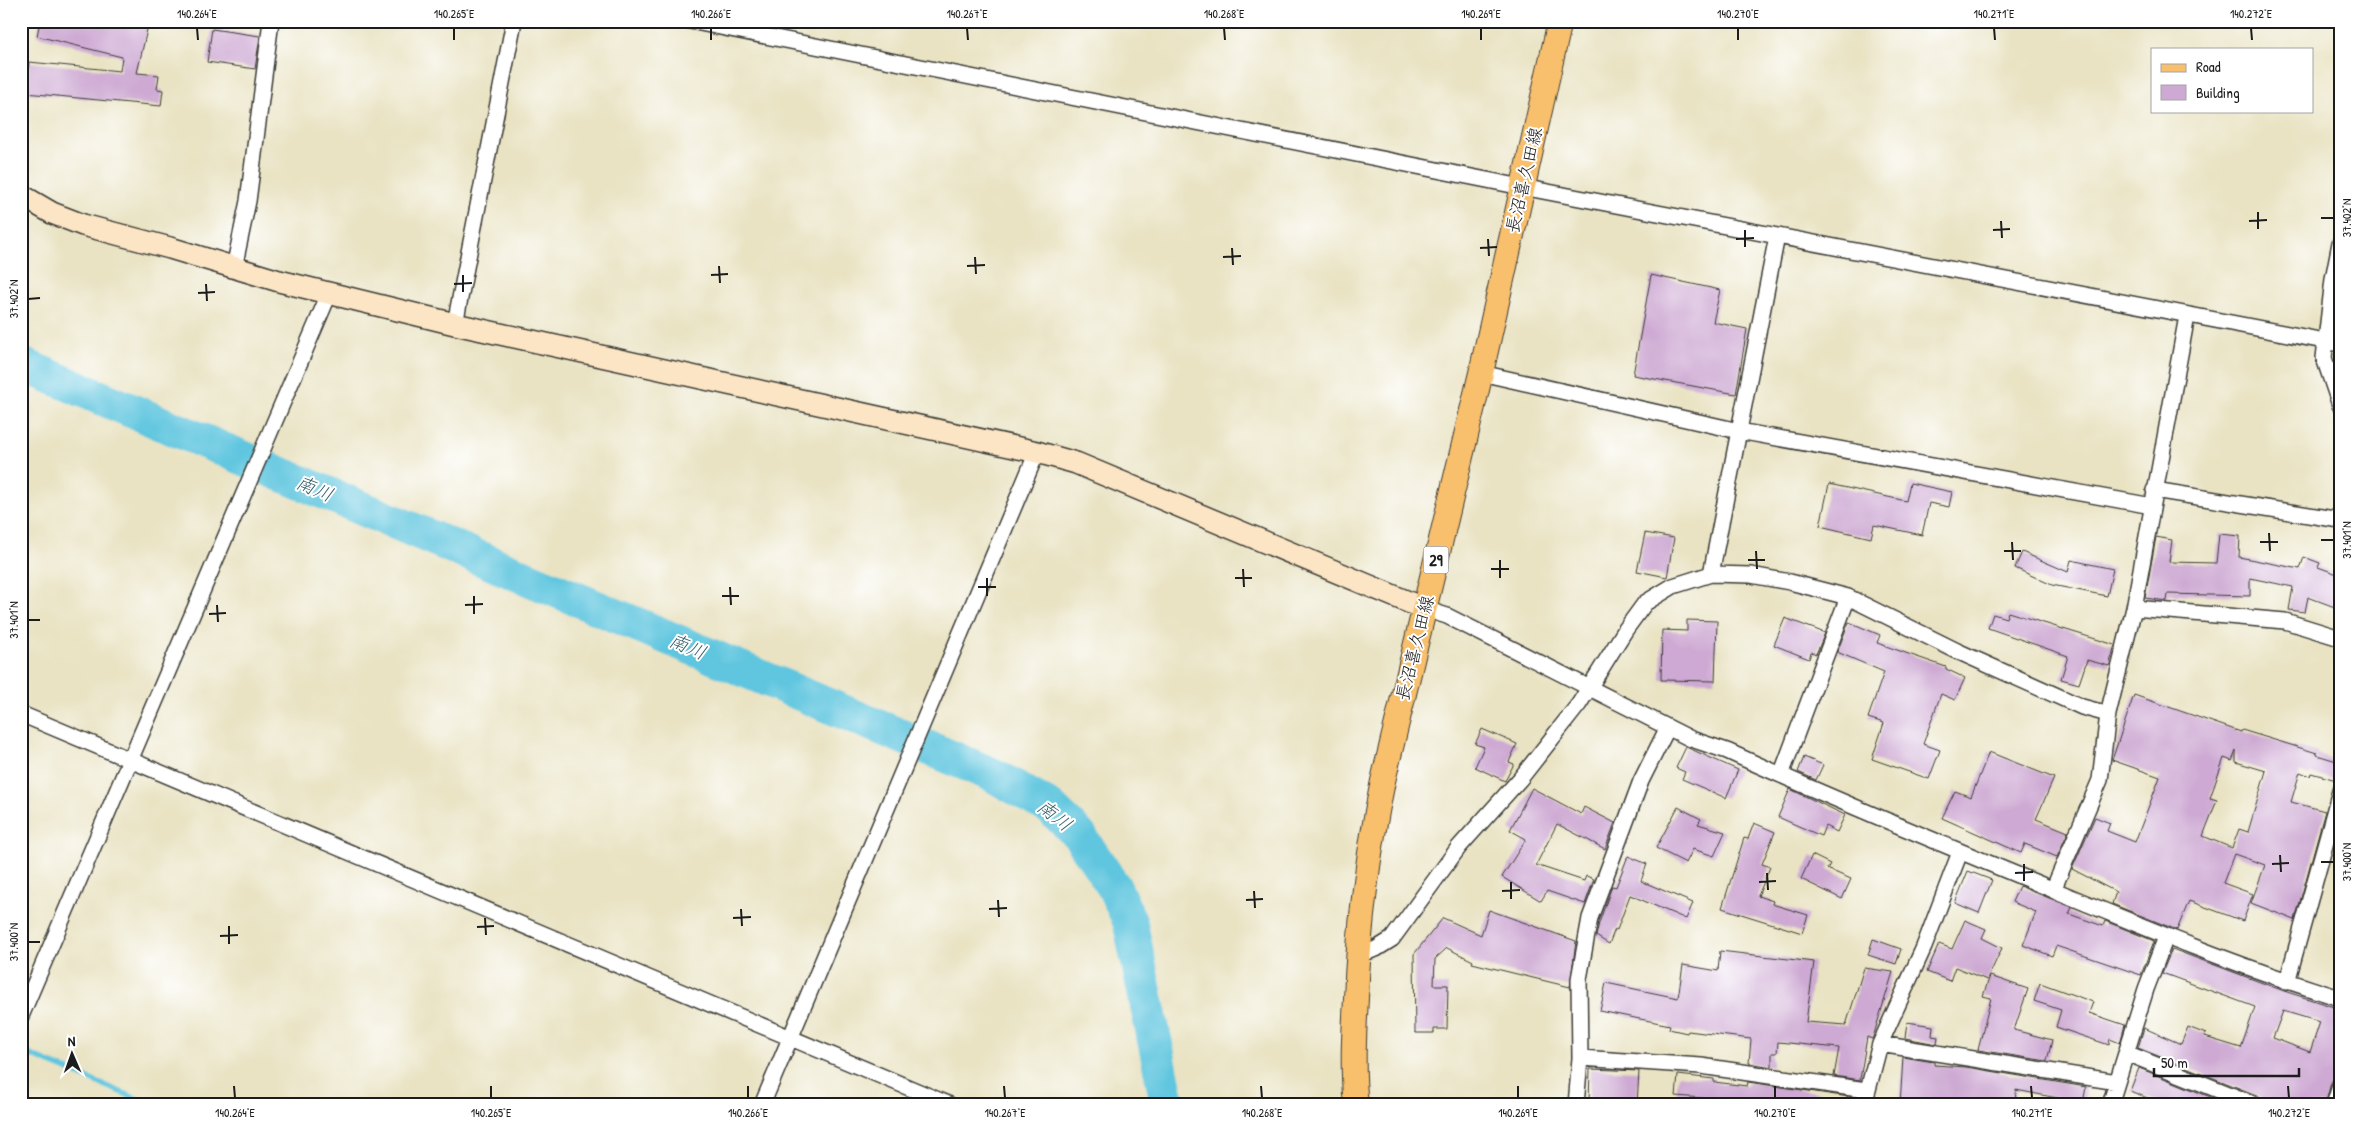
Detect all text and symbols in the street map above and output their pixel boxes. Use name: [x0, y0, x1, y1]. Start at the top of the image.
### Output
text: 140.264°E: [177, 5, 218, 22]
text: 140.265°E: [434, 5, 475, 22]
text: 140.266°E: [691, 5, 732, 22]
text: 140.267°E: [946, 5, 988, 22]
text: 140.268°E: [1204, 5, 1245, 22]
text: 140.269°E: [1461, 5, 1502, 22]
text: 140.270°E: [1717, 5, 1760, 22]
text: 140.271°E: [1974, 5, 2015, 22]
text: 140.272°E: [2230, 5, 2273, 22]
legend: [2151, 48, 2314, 112]
text: Road: [2196, 56, 2221, 77]
text: Building: [2196, 82, 2240, 103]
street label: 長沼喜久田線: [1499, 124, 1548, 235]
text: 37.402°N: [2338, 199, 2355, 237]
text: 37.402°N: [5, 280, 22, 318]
water label: 南川: [292, 469, 338, 507]
text: 37.401°N: [2338, 521, 2355, 559]
road number: 29: [1424, 546, 1448, 574]
street label: 長沼喜久田線: [1389, 592, 1440, 703]
text: 37.401°N: [5, 601, 22, 639]
water label: 南川: [665, 627, 711, 665]
water label: 南川: [1032, 793, 1078, 837]
text: 37.400°N: [2338, 843, 2355, 881]
text: 37.400°N: [5, 923, 22, 961]
north arrow: [48, 1028, 98, 1078]
text: N: [67, 1031, 76, 1050]
scale bar: [2154, 1046, 2298, 1078]
text: 50 m: [2161, 1052, 2188, 1073]
text: 140.264°E: [215, 1104, 256, 1121]
text: 140.265°E: [471, 1104, 512, 1121]
text: 140.266°E: [728, 1104, 769, 1121]
text: 140.267°E: [984, 1104, 1026, 1121]
text: 140.268°E: [1242, 1104, 1283, 1121]
text: 140.269°E: [1498, 1104, 1539, 1121]
text: 140.270°E: [1754, 1104, 1797, 1121]
text: 140.271°E: [2012, 1104, 2053, 1121]
text: 140.272°E: [2268, 1104, 2311, 1121]

